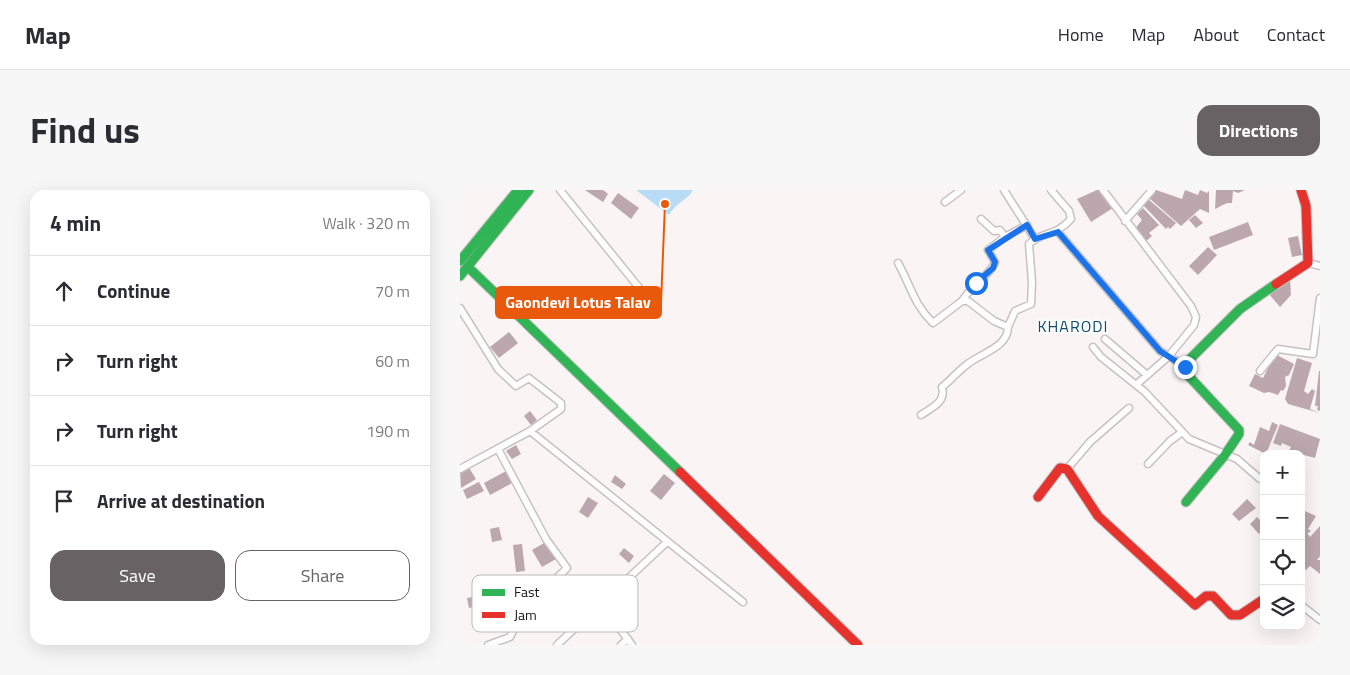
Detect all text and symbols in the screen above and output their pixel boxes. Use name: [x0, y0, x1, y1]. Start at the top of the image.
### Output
text: Map: [25, 17, 71, 53]
text: Home: [1058, 21, 1104, 48]
text: Map: [1132, 21, 1165, 48]
text: About: [1193, 21, 1239, 48]
text: Contact: [1267, 21, 1325, 48]
text: Find us: [30, 103, 140, 157]
button: Directions: [1197, 105, 1320, 156]
text: 4 min: [50, 207, 101, 239]
text: Walk · 320 m: [322, 211, 410, 235]
route start: [965, 272, 988, 295]
text: Continue: [97, 276, 170, 305]
icon: ahead: [50, 277, 78, 305]
text: 70 m: [375, 279, 410, 303]
callout: Gaondevi Lotus Talav: [496, 287, 661, 318]
text: Gaondevi Lotus Talav: [505, 290, 651, 314]
district label: KHARODI: [1037, 314, 1109, 338]
text: Turn right: [97, 346, 178, 375]
icon: right: [50, 347, 78, 375]
text: 60 m: [375, 349, 410, 373]
route end: [1174, 356, 1197, 379]
text: Turn right: [97, 416, 178, 445]
icon: right: [50, 417, 78, 445]
text: 190 m: [366, 419, 410, 443]
map controls: [1260, 450, 1305, 630]
button: +: [1260, 450, 1305, 495]
text: Arrive at destination: [97, 486, 265, 515]
icon: arrive: [50, 487, 78, 515]
button: −: [1260, 495, 1305, 540]
button: locate: [1260, 540, 1305, 585]
button: Save: [50, 550, 225, 601]
button: Share: [235, 550, 410, 601]
legend: [472, 575, 638, 632]
text: Fast: [514, 581, 539, 602]
button: layers: [1260, 585, 1305, 630]
text: Jam: [514, 604, 537, 625]

